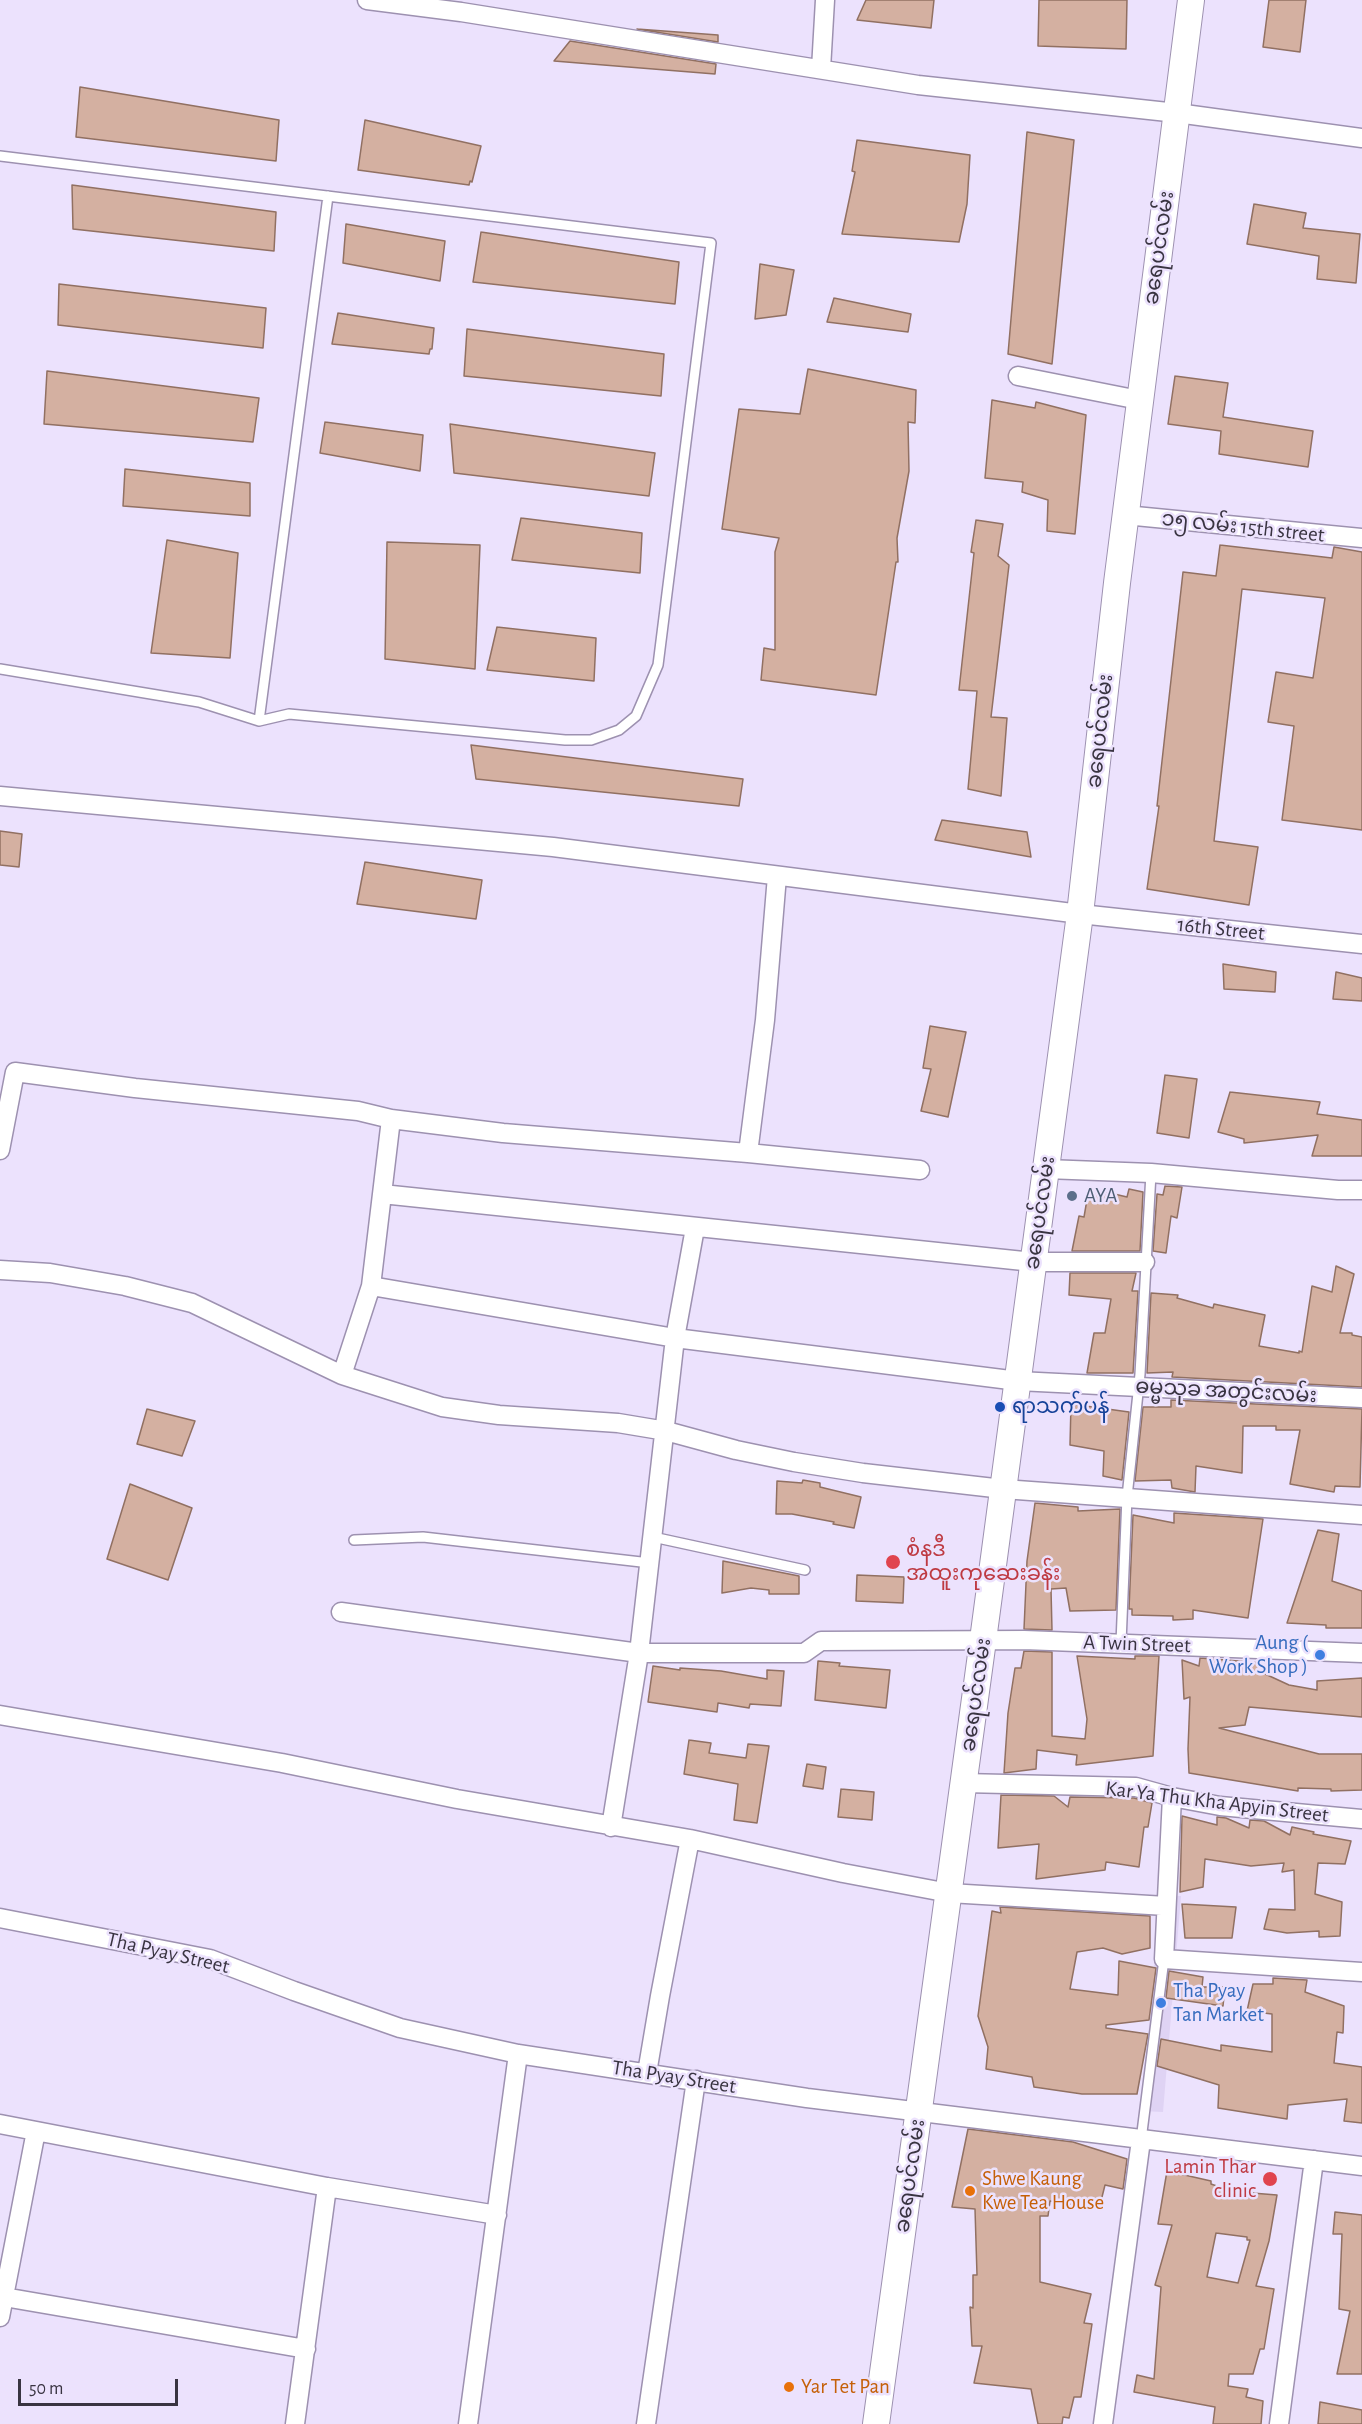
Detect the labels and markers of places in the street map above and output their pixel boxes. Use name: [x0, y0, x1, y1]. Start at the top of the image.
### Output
place label: AYA: [1084, 1183, 1117, 1209]
marker: AYA: [1065, 1189, 1079, 1203]
place label: ရာသက်ပန်: [1012, 1394, 1109, 1420]
marker: ရာသက်ပန်: [993, 1400, 1007, 1414]
place label: စံနဒီ အထူးကုဆေးခန်း: [906, 1537, 1060, 1587]
marker: စံနဒီ အထူးကုဆေးခန်း: [884, 1553, 902, 1571]
place label: Aung ( Work Shop ): [1209, 1630, 1308, 1680]
marker: Aung ( Work Shop ): [1313, 1648, 1327, 1662]
place label: Tha Pyay Tan Market: [1173, 1978, 1264, 2028]
marker: Tha Pyay Tan Market: [1154, 1996, 1168, 2010]
place label: Lamin Thar clinic: [1164, 2154, 1256, 2204]
place label: Shwe Kaung Kwe Tea House: [982, 2166, 1104, 2216]
marker: Lamin Thar clinic: [1261, 2170, 1279, 2188]
marker: Shwe Kaung Kwe Tea House: [963, 2184, 977, 2198]
place label: Yar Tet Pan: [801, 2374, 890, 2400]
marker: Yar Tet Pan: [782, 2380, 796, 2394]

